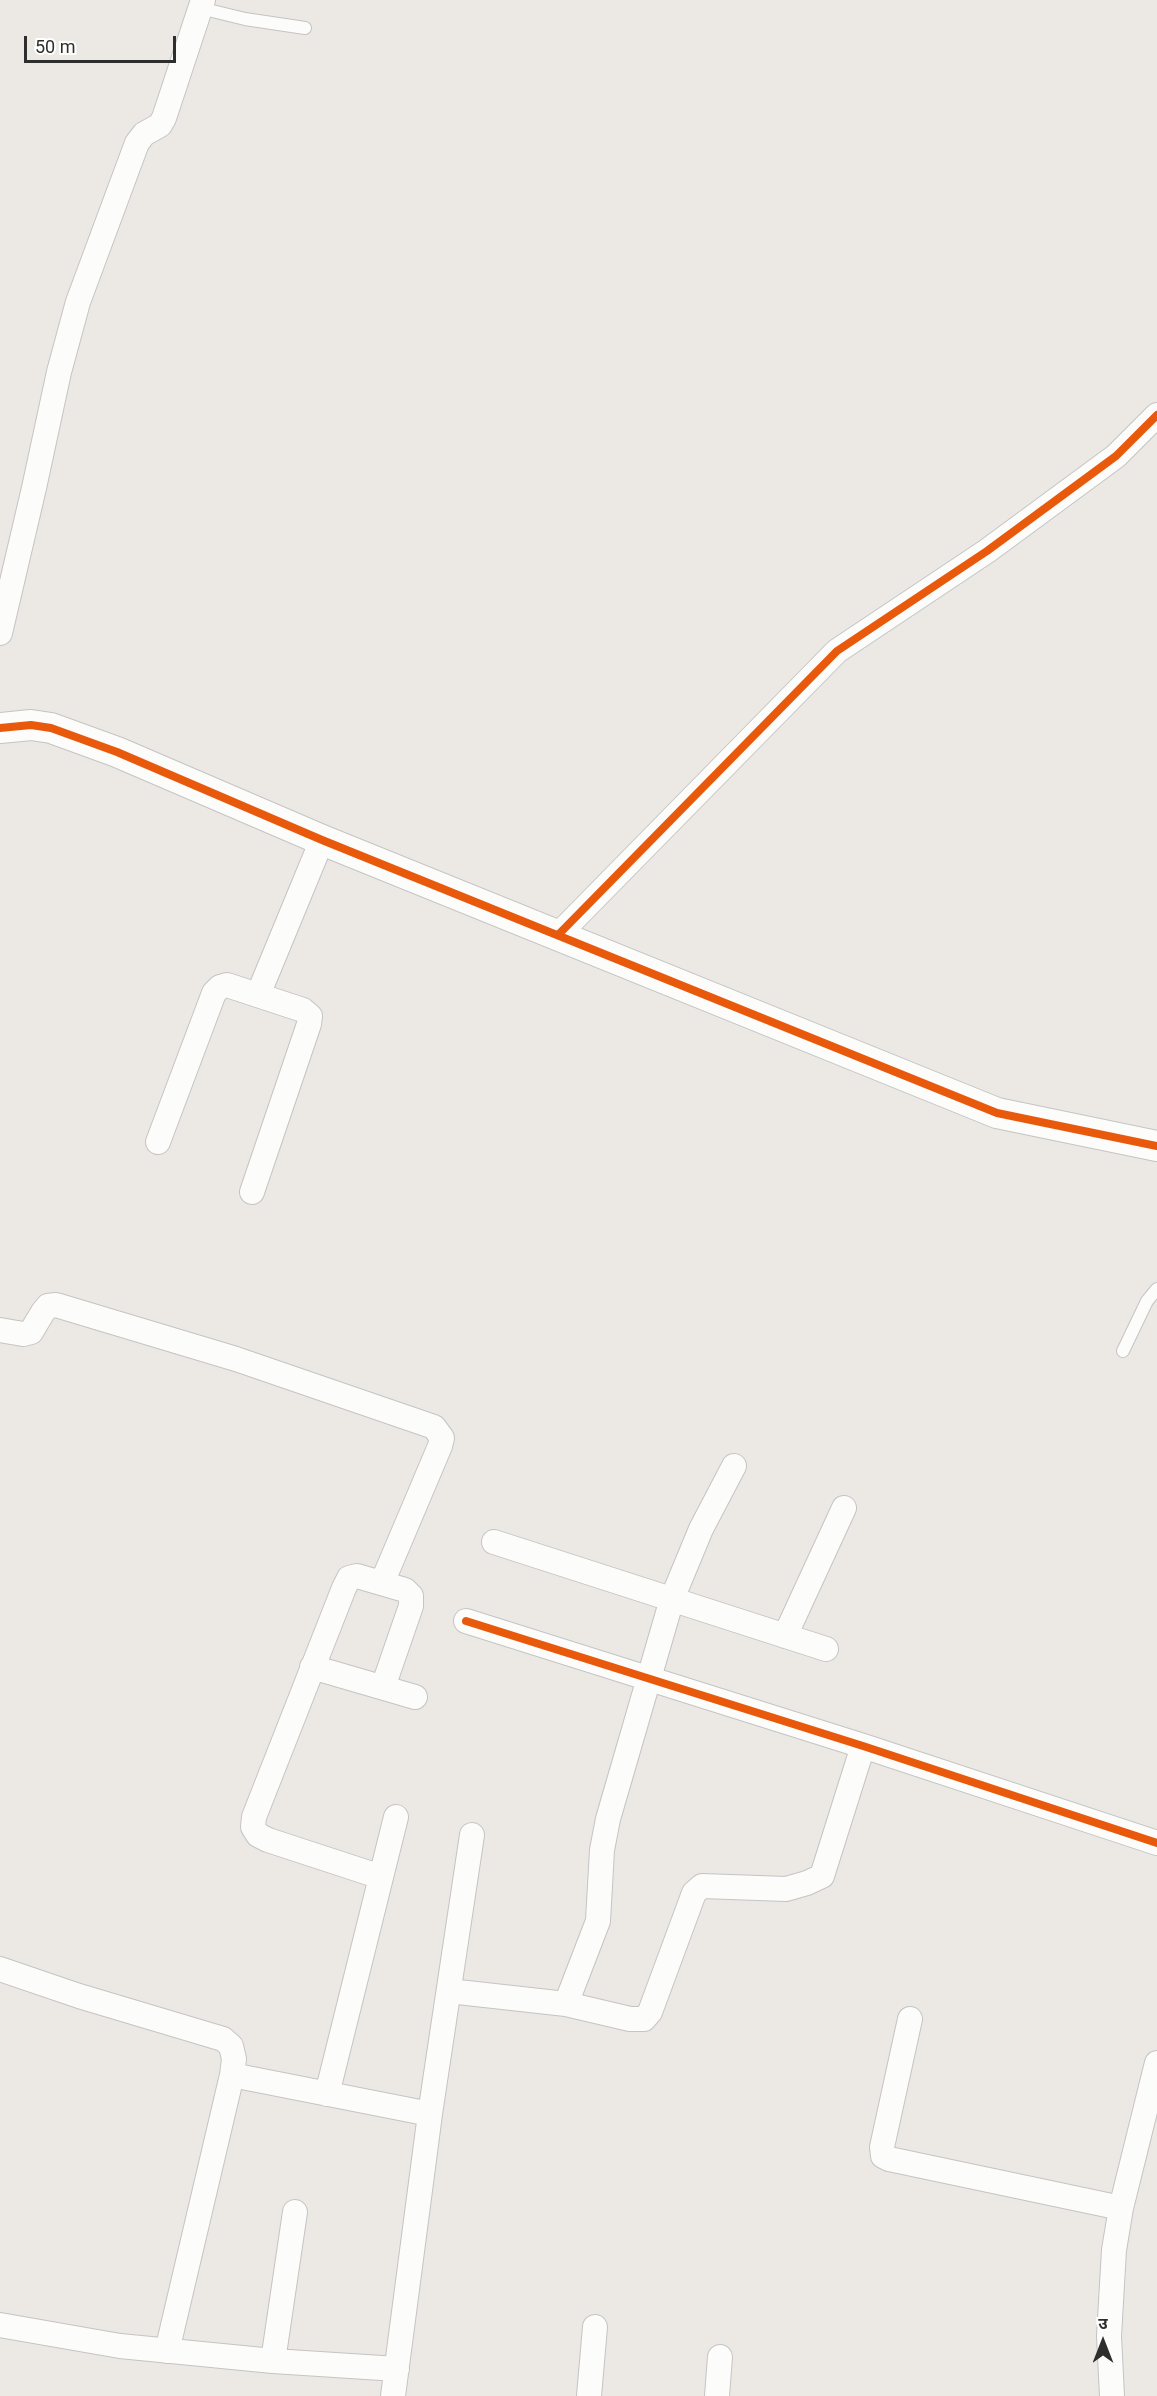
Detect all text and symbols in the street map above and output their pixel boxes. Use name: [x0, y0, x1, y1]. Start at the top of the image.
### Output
scale bar: [27, 24, 178, 62]
text: 50 m: [35, 36, 75, 57]
north arrow: [1073, 2312, 1133, 2372]
text: उ: [1098, 2314, 1108, 2333]

